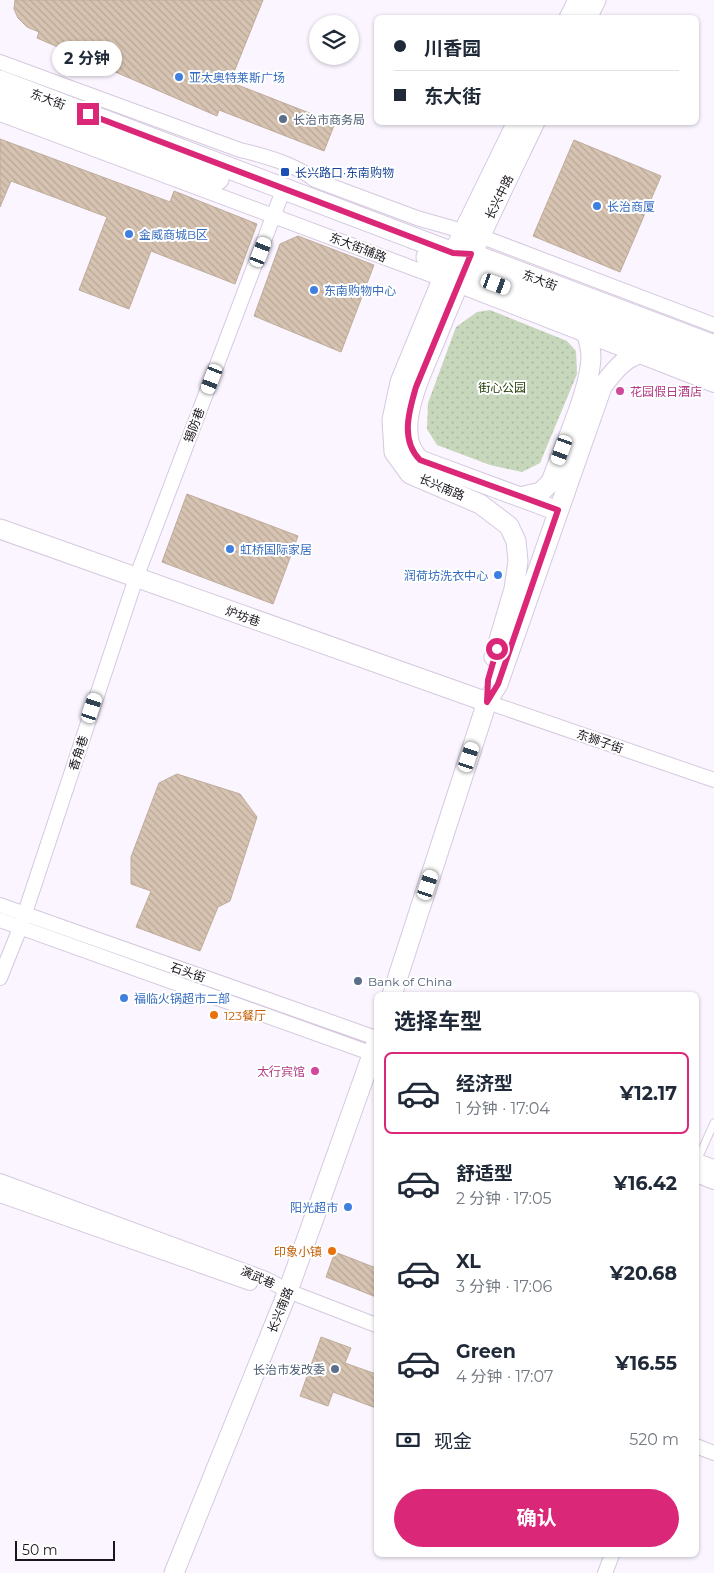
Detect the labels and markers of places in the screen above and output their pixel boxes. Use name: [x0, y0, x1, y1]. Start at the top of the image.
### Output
place label: 亚太奥特莱斯广场: [189, 70, 285, 85]
marker: 亚太奥特莱斯广场: [173, 71, 185, 83]
place label: 长治市商务局: [293, 112, 365, 127]
marker: 长治市商务局: [277, 113, 289, 125]
place label: 长兴路口·东南购物: [295, 165, 394, 180]
marker: 长兴路口·东南购物: [279, 166, 291, 178]
place label: 长治商厦: [607, 199, 655, 214]
marker: 长治商厦: [591, 200, 603, 212]
place label: 金威商城B区: [139, 227, 208, 242]
marker: 金威商城B区: [123, 228, 135, 240]
place label: 东南购物中心: [324, 283, 396, 298]
marker: 东南购物中心: [308, 284, 320, 296]
place label: 花园假日酒店: [630, 384, 702, 399]
marker: 花园假日酒店: [614, 385, 626, 397]
place label: 虹桥国际家居: [240, 542, 312, 557]
marker: 虹桥国际家居: [224, 543, 236, 555]
place label: 润荷坊洗衣中心: [404, 568, 488, 583]
marker: 润荷坊洗衣中心: [492, 569, 504, 581]
place label: Bank of China: [368, 974, 452, 989]
marker: Bank of China: [352, 975, 364, 987]
place label: 福临火锅超市二部: [134, 991, 230, 1006]
marker: 福临火锅超市二部: [118, 992, 130, 1004]
place label: 123餐厅: [224, 1008, 266, 1023]
marker: 123餐厅: [208, 1009, 220, 1021]
place label: 太行宾馆: [257, 1064, 305, 1079]
marker: 太行宾馆: [309, 1065, 321, 1077]
place label: 阳光超市: [290, 1200, 338, 1215]
marker: 阳光超市: [342, 1201, 354, 1213]
place label: 印象小镇: [274, 1244, 322, 1259]
marker: 印象小镇: [326, 1245, 338, 1257]
place label: 长治市发改委: [253, 1362, 325, 1377]
marker: 长治市发改委: [329, 1363, 341, 1375]

